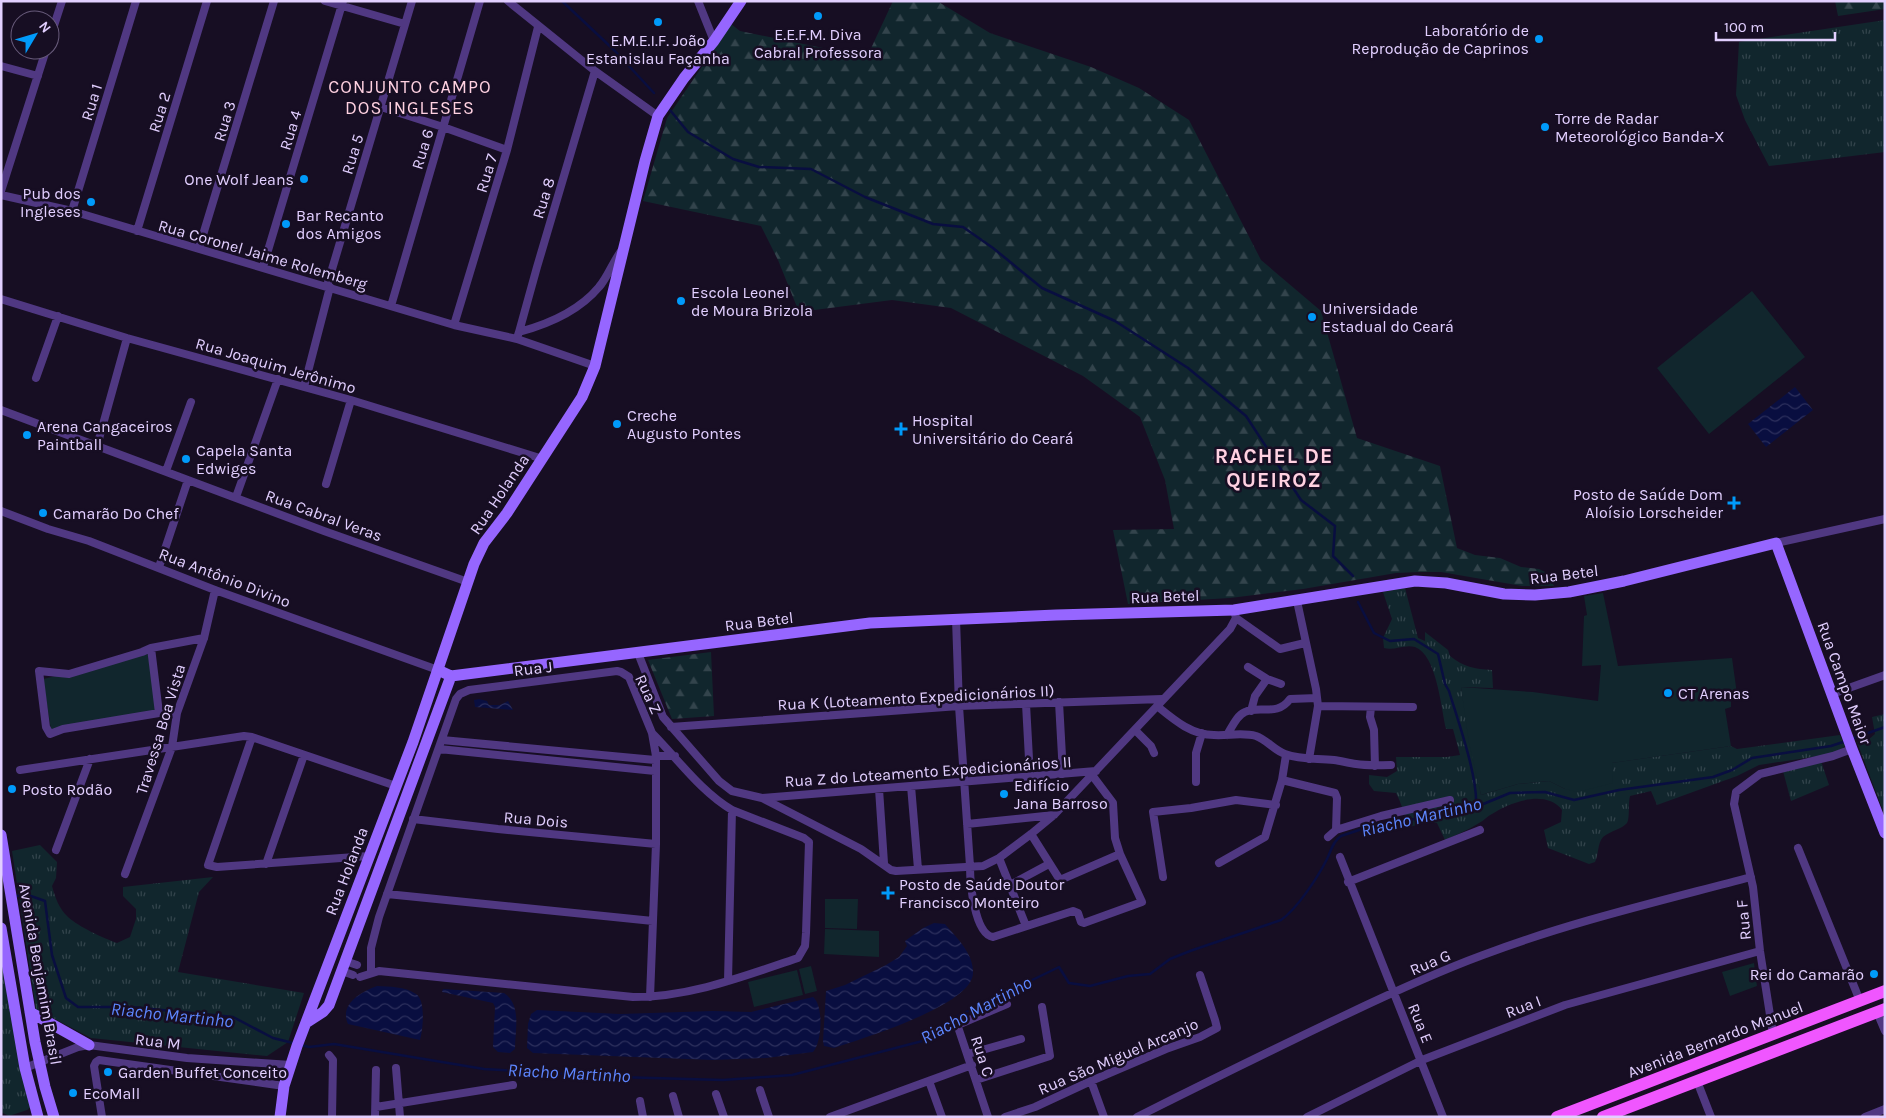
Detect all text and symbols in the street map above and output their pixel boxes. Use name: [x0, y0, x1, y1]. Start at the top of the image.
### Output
north arrow: [10, 10, 60, 60]
marker: E.E.F.M. Diva Cabral Professora: [812, 10, 824, 22]
scale bar: [1716, 10, 1835, 42]
marker: E.M.E.I.F. João Estanislau Façanha: [652, 16, 664, 28]
text: N: [35, 18, 55, 36]
text: 100 m: [1724, 18, 1764, 36]
place label: Laboratório de Reprodução de Caprinos: [1352, 21, 1529, 58]
place label: E.E.F.M. Diva Cabral Professora: [754, 25, 882, 62]
place label: E.M.E.I.F. João Estanislau Façanha: [586, 31, 730, 68]
marker: Laboratório de Reprodução de Caprinos: [1533, 33, 1545, 45]
district label: CONJUNTO CAMPO DOS INGLESES: [328, 76, 492, 119]
street label: Rua 1: [77, 81, 106, 123]
street label: Rua 2: [144, 90, 175, 135]
street label: Rua 3: [209, 99, 240, 144]
street label: Rua 4: [275, 108, 306, 153]
place label: Torre de Radar Meteorológico Banda-X: [1555, 109, 1725, 146]
marker: Torre de Radar Meteorológico Banda-X: [1539, 121, 1551, 133]
street label: Rua 6: [407, 127, 438, 172]
street label: Rua 5: [337, 132, 368, 177]
street label: Rua 7: [472, 151, 501, 195]
place label: One Wolf Jeans: [184, 170, 294, 189]
marker: One Wolf Jeans: [298, 173, 310, 185]
street label: Rua 8: [528, 175, 559, 221]
place label: Pub dos Ingleses: [20, 184, 81, 221]
marker: Pub dos Ingleses: [85, 196, 97, 208]
place label: Bar Recanto dos Amigos: [296, 206, 384, 243]
street label: Rua Coronel Jaime Rolemberg: [156, 215, 370, 293]
marker: Bar Recanto dos Amigos: [280, 218, 292, 230]
place label: Escola Leonel de Moura Brizola: [691, 283, 813, 320]
marker: Escola Leonel de Moura Brizola: [675, 295, 687, 307]
place label: Universidade Estadual do Ceará: [1322, 299, 1454, 336]
marker: Universidade Estadual do Ceará: [1306, 311, 1318, 323]
street label: Rua Joaquim Jerônimo: [193, 333, 358, 397]
place label: Creche Augusto Pontes: [627, 406, 741, 443]
place label: Hospital Universitário do Ceará: [912, 411, 1073, 448]
place label: Arena Cangaceiros Paintball: [37, 417, 173, 454]
marker: Creche Augusto Pontes: [611, 418, 623, 430]
marker: Hospital Universitário do Ceará: [894, 422, 908, 436]
marker: Arena Cangaceiros Paintball: [21, 429, 33, 441]
place label: Capela Santa Edwiges: [196, 441, 292, 478]
district label: RACHEL DE QUEIROZ: [1215, 444, 1333, 492]
street label: Rua Holanda: [466, 451, 533, 538]
marker: Capela Santa Edwiges: [180, 453, 192, 465]
place label: Posto de Saúde Dom Aloísio Lorscheider: [1573, 485, 1723, 522]
street label: Rua Cabral Veras: [263, 486, 385, 545]
marker: Posto de Saúde Dom Aloísio Lorscheider: [1727, 496, 1741, 510]
place label: Camarão Do Chef: [53, 504, 179, 523]
marker: Camarão Do Chef: [37, 507, 49, 519]
street label: Rua Antônio Divino: [156, 544, 293, 611]
street label: Rua Betel: [1529, 561, 1599, 588]
street label: Rua Betel: [1130, 586, 1200, 607]
street label: Rua Betel: [724, 608, 794, 635]
street label: Rua Campo Maior: [1814, 619, 1876, 747]
street label: Rua J: [513, 657, 553, 680]
street label: Travessa Boa Vista: [132, 662, 189, 797]
street label: Rua Z: [631, 671, 666, 717]
street label: Rua K (Loteamento Expedicionários II): [777, 681, 1055, 714]
place label: CT Arenas: [1678, 684, 1750, 703]
marker: CT Arenas: [1662, 687, 1674, 699]
street label: Rua Z do Loteamento Expedicionários II: [784, 752, 1072, 791]
place label: Edifício Jana Barroso: [1014, 776, 1108, 813]
place label: Posto Rodão: [22, 780, 112, 799]
marker: Posto Rodão: [6, 783, 18, 795]
marker: Edifício Jana Barroso: [998, 788, 1010, 800]
water label: Riacho Martinho: [1359, 792, 1484, 842]
street label: Rua Dois: [503, 807, 569, 832]
street label: Rua Holanda: [321, 824, 372, 918]
place label: Posto de Saúde Doutor Francisco Monteiro: [899, 875, 1064, 912]
street label: Avenida Benjamim Brasil: [15, 882, 66, 1066]
marker: Posto de Saúde Doutor Francisco Monteiro: [881, 886, 895, 900]
street label: Rua F: [1732, 899, 1755, 941]
street label: Rua G: [1407, 945, 1453, 979]
place label: Rei do Camarão: [1750, 965, 1864, 984]
marker: Rei do Camarão: [1868, 968, 1880, 980]
water label: Riacho Martinho: [917, 971, 1036, 1049]
street label: Rua I: [1503, 991, 1544, 1022]
street label: Avenida Bernardo Manuel: [1625, 997, 1806, 1082]
water label: Riacho Martinho: [110, 998, 234, 1032]
street label: Rua E: [1404, 1001, 1437, 1046]
street label: Rua São Miguel Arcanjo: [1035, 1014, 1201, 1099]
street label: Rua M: [134, 1029, 182, 1054]
street label: Rua C: [967, 1033, 998, 1079]
water label: Riacho Martinho: [507, 1059, 631, 1087]
place label: Garden Buffet Conceito: [118, 1063, 287, 1082]
marker: Garden Buffet Conceito: [102, 1066, 114, 1078]
place label: EcoMall: [83, 1084, 140, 1103]
marker: EcoMall: [67, 1087, 79, 1099]

